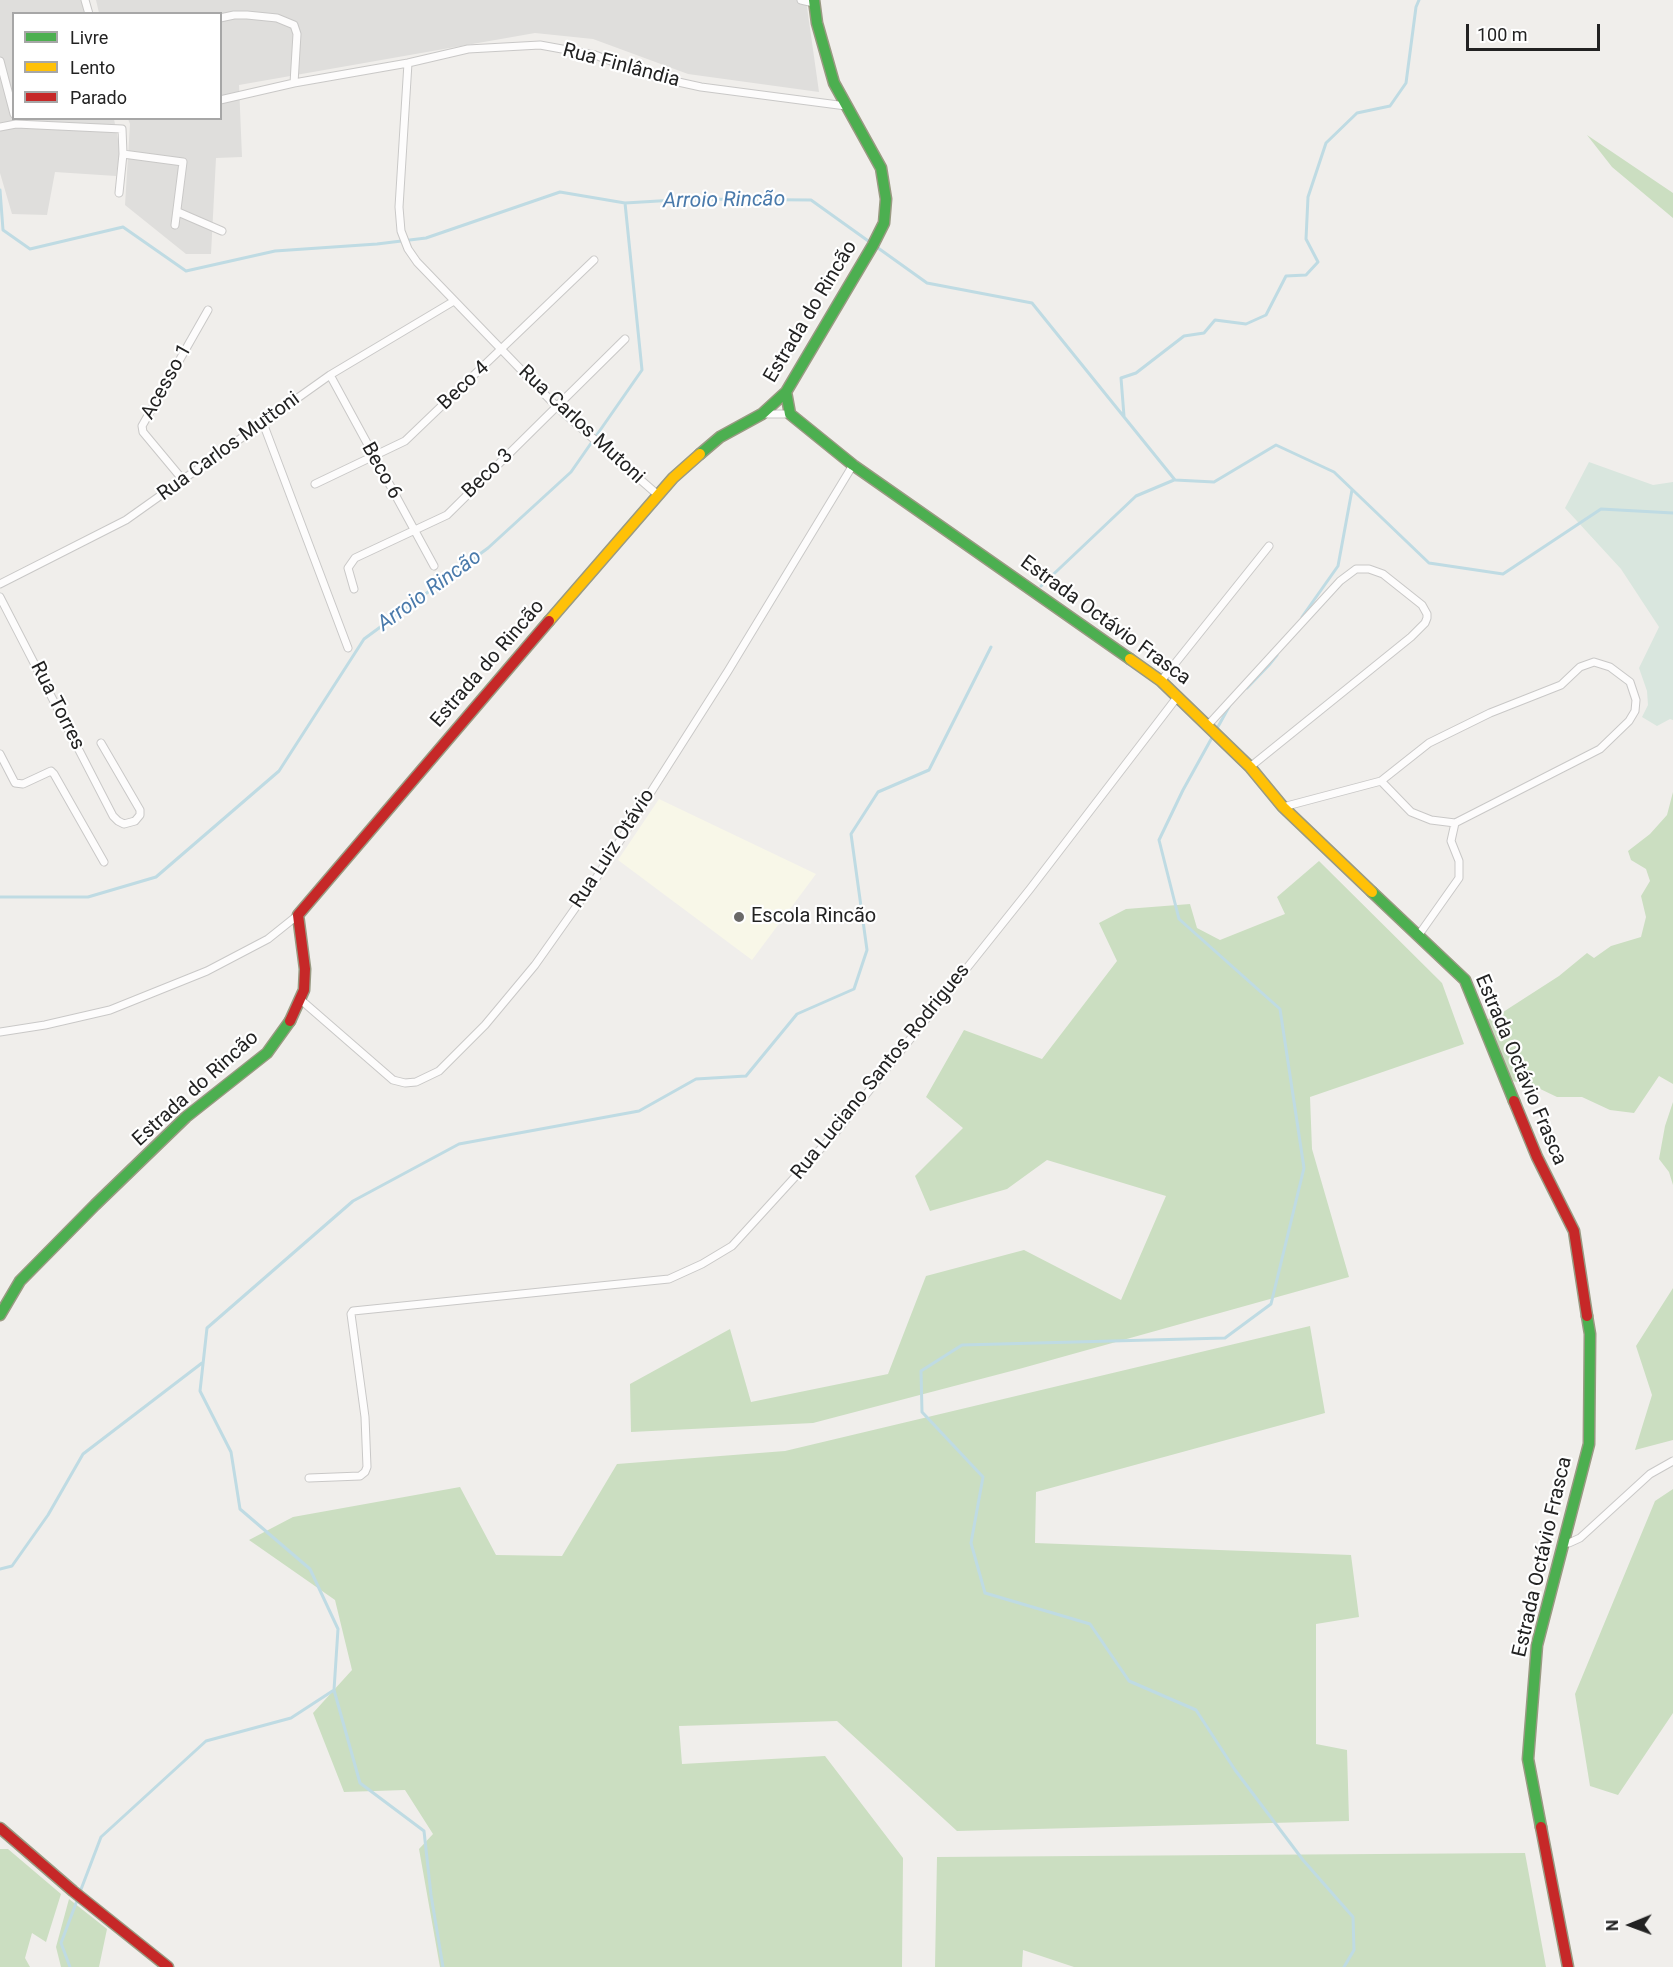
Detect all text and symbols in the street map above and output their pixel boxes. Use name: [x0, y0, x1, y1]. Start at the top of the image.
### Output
legend: [12, 12, 222, 120]
scale bar: [1469, 12, 1602, 50]
text: 100 m: [1477, 24, 1528, 45]
text: Livre: [70, 27, 108, 48]
street label: Rua Finlândia: [560, 39, 682, 93]
text: Lento: [70, 57, 115, 78]
text: Parado: [70, 87, 127, 108]
water label: Arroio Rincão: [663, 187, 785, 215]
street label: Estrada do Rincão: [759, 237, 863, 387]
street label: Acesso 1: [137, 340, 197, 424]
street label: Beco 4: [433, 356, 495, 416]
street label: Rua Carlos Mutoni: [513, 360, 649, 490]
street label: Rua Carlos Muttoni: [153, 387, 305, 507]
street label: Beco 6: [356, 438, 406, 504]
street label: Beco 3: [458, 444, 518, 504]
water label: Arroio Rincão: [373, 545, 487, 637]
street label: Estrada Octávio Frasca: [1015, 551, 1195, 691]
street label: Estrada do Rincão: [426, 595, 550, 733]
street label: Rua Torres: [25, 658, 89, 754]
street label: Rua Luiz Otávio: [566, 785, 660, 913]
place label: Escola Rincão: [751, 905, 876, 929]
marker: Escola Rincão: [732, 910, 746, 924]
street label: Rua Luciano Santos Rodrigues: [786, 959, 976, 1185]
street label: Estrada Octávio Frasca: [1469, 971, 1571, 1169]
street label: Estrada do Rincão: [128, 1026, 264, 1152]
street label: Estrada Octávio Frasca: [1508, 1455, 1578, 1659]
north arrow: [1601, 1895, 1661, 1955]
text: N: [1603, 1920, 1622, 1931]

